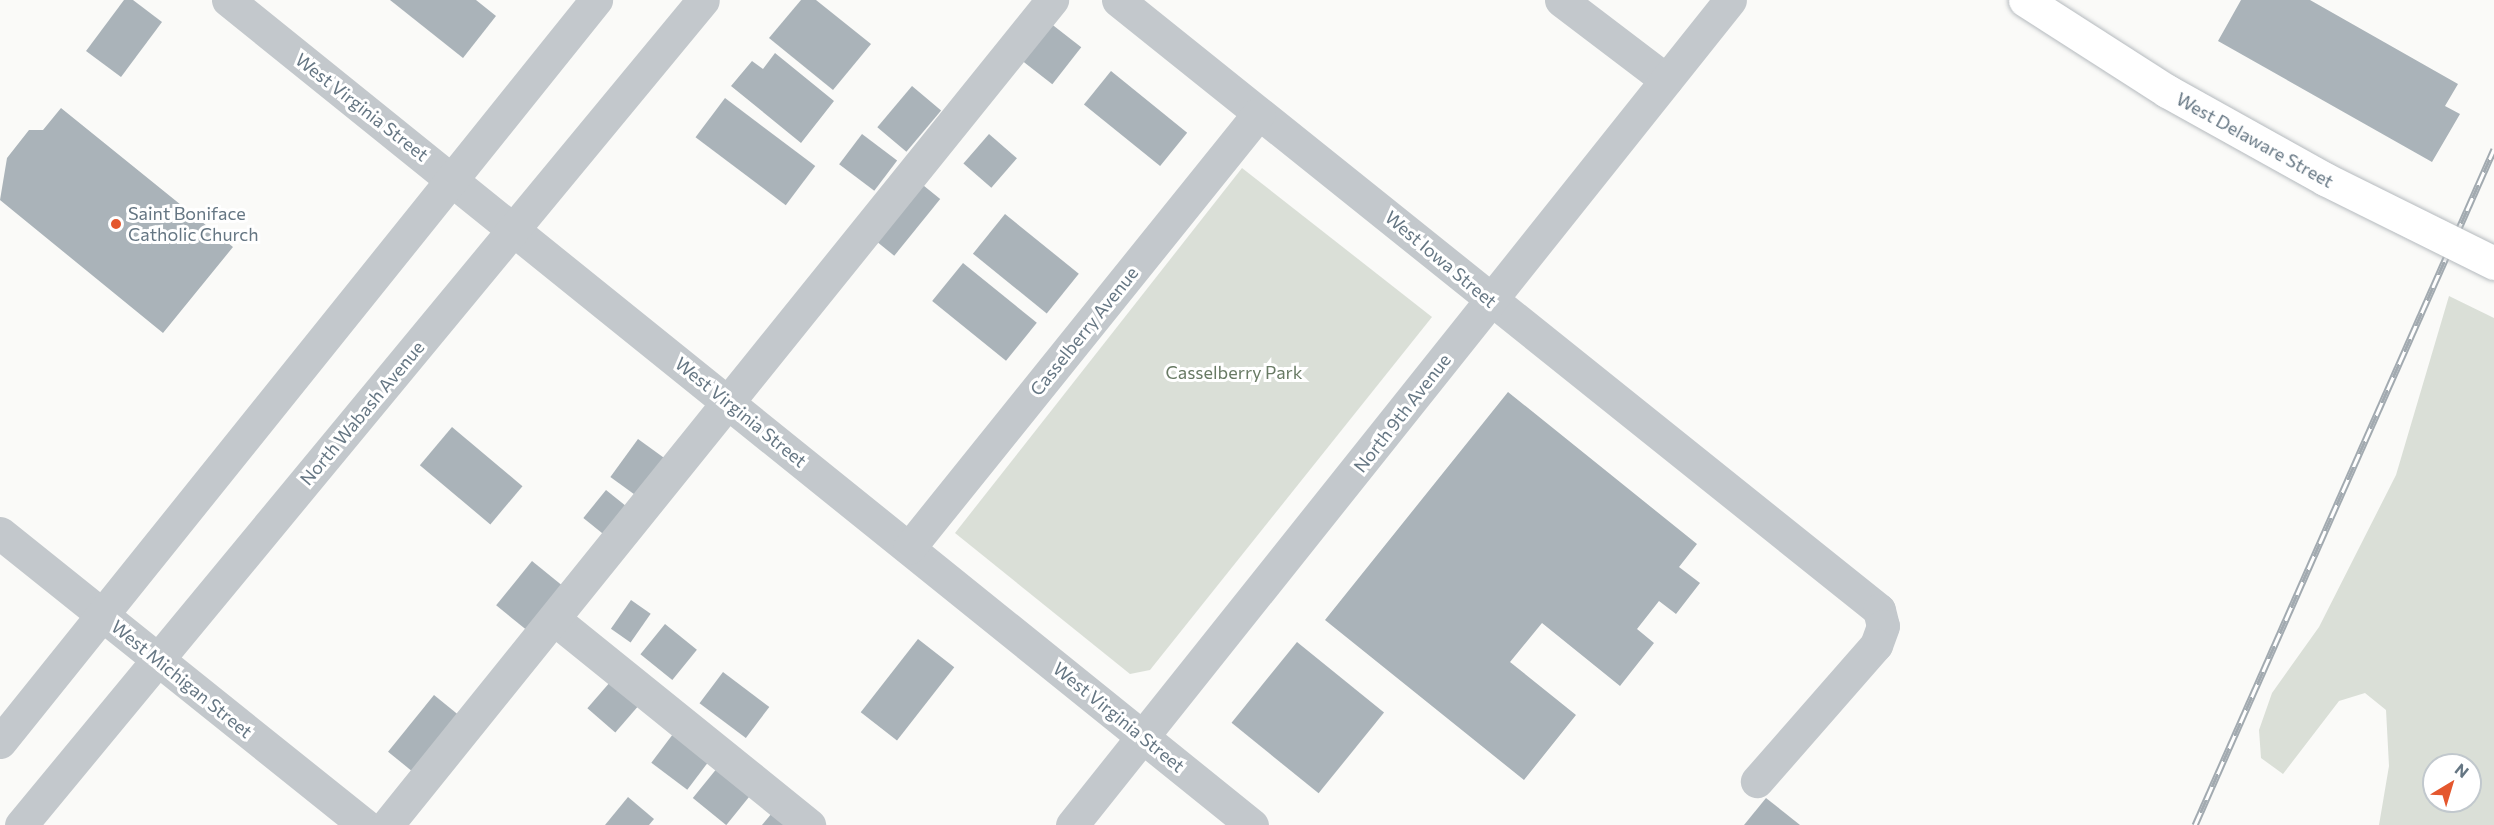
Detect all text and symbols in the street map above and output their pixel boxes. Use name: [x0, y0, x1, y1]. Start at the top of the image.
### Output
street label: West Virginia Street: [291, 48, 433, 166]
street label: West Delaware Street: [2173, 88, 2337, 192]
place label: Saint Boniface Catholic Church: [128, 203, 259, 246]
street label: West Iowa Street: [1381, 206, 1501, 312]
marker: Saint Boniface Catholic Church: [109, 217, 123, 231]
street label: Casselberry Avenue: [1025, 262, 1143, 400]
street label: North Wabash Avenue: [295, 337, 429, 489]
street label: North 9th Avenue: [1349, 349, 1455, 477]
street label: West Virginia Street: [671, 352, 811, 472]
park label: Casselberry Park: [1165, 361, 1303, 383]
street label: West Michigan Street: [107, 616, 257, 742]
street label: West Virginia Street: [1049, 657, 1189, 777]
north arrow: [2422, 753, 2482, 813]
text: N: [2452, 759, 2473, 781]

